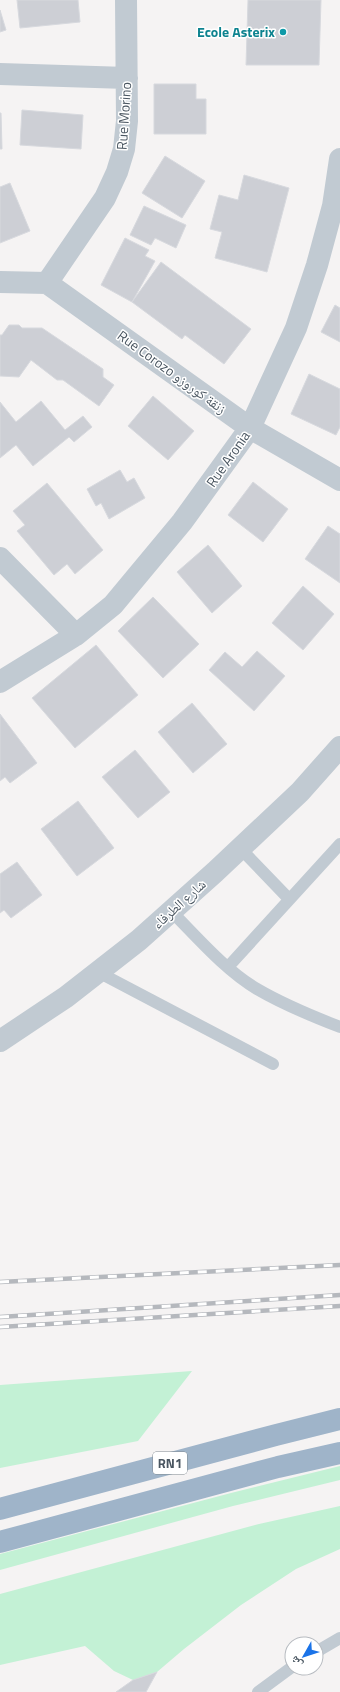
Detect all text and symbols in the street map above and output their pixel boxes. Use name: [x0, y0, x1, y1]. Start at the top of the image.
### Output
place label: Ecole Asterix: [197, 21, 275, 42]
marker: Ecole Asterix: [278, 27, 288, 37]
street label: Rue Morino: [111, 81, 136, 151]
street label: Rue Corozo زنقة كوروزو: [113, 325, 231, 418]
street label: Rue Aronia: [201, 426, 255, 491]
street label: شارع الطرفاء: [147, 874, 210, 934]
road number: RN1: [153, 1452, 187, 1474]
north arrow: [284, 1636, 324, 1676]
text: ش: [286, 1652, 306, 1672]

